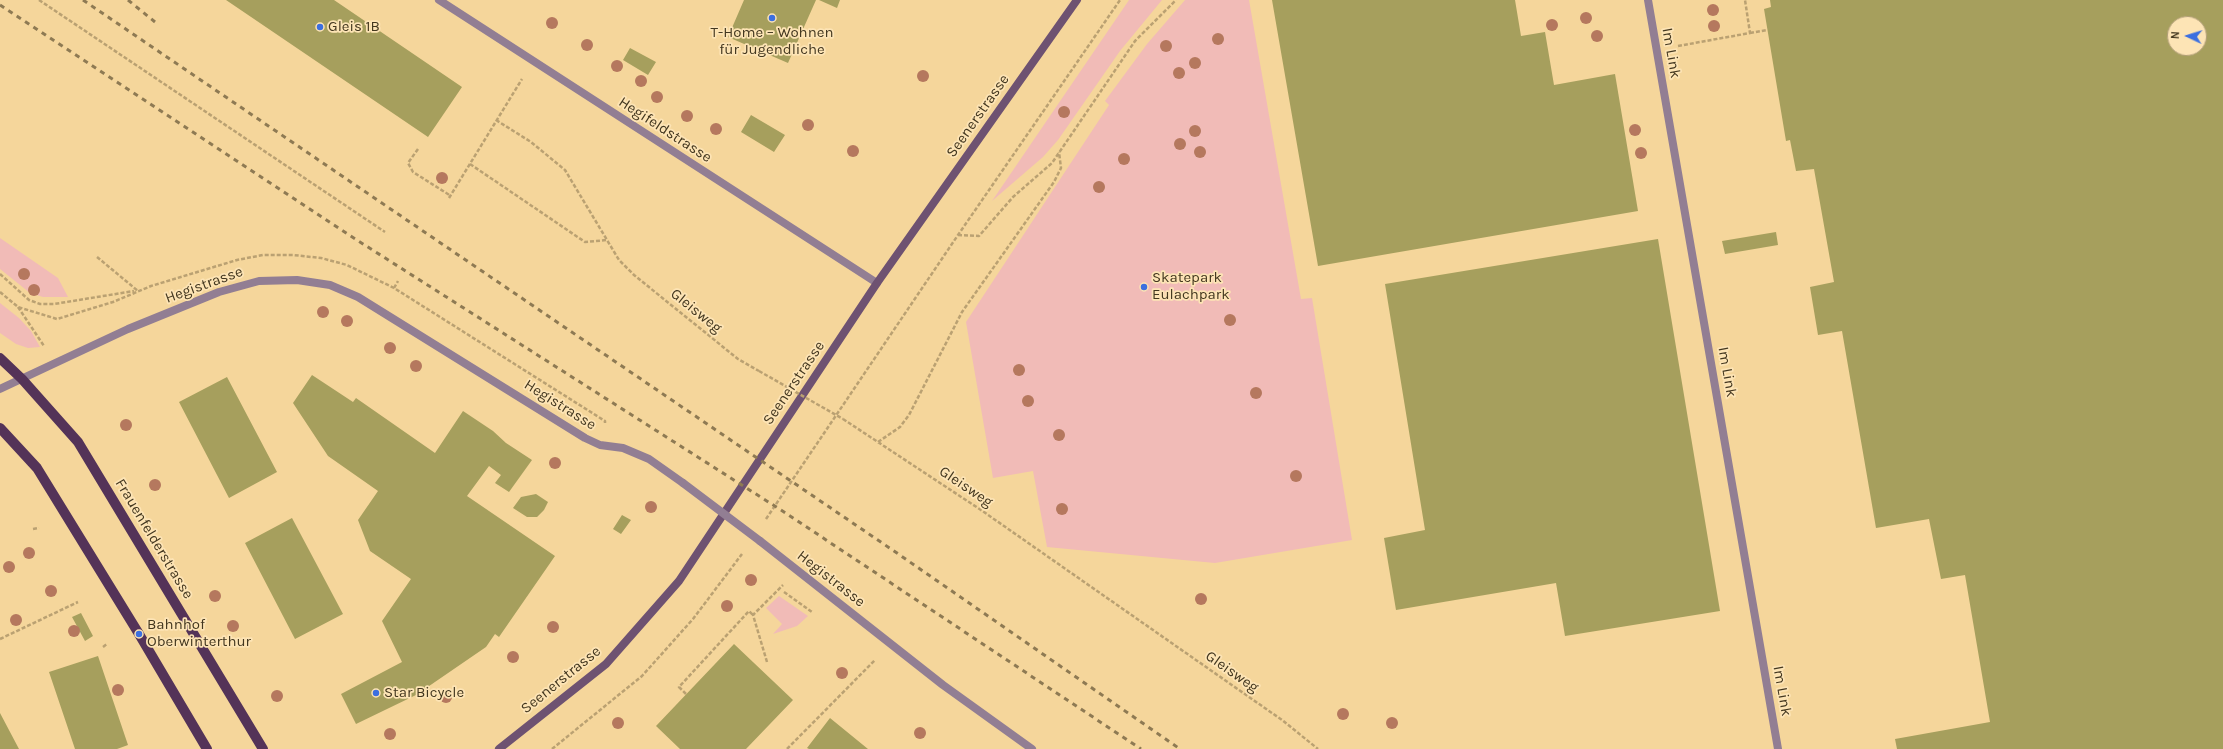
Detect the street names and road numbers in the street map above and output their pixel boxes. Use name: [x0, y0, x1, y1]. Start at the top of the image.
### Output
street label: Im Link: [1658, 26, 1684, 80]
street label: Seenerstrasse: [943, 71, 1013, 161]
street label: Hegifeldstrasse: [615, 93, 715, 167]
street label: Hegistrasse: [163, 263, 245, 307]
street label: Gleisweg: [667, 285, 725, 337]
street label: Seenerstrasse: [759, 338, 829, 428]
street label: Im Link: [1714, 345, 1740, 399]
street label: Hegistrasse: [521, 376, 599, 434]
street label: Gleisweg: [936, 462, 996, 512]
street label: Frauenfelderstrasse: [111, 476, 197, 602]
street label: Hegistrasse: [793, 547, 869, 611]
street label: Seenerstrasse: [518, 642, 604, 718]
street label: Gleisweg: [1202, 647, 1262, 697]
street label: Im Link: [1769, 664, 1795, 718]

